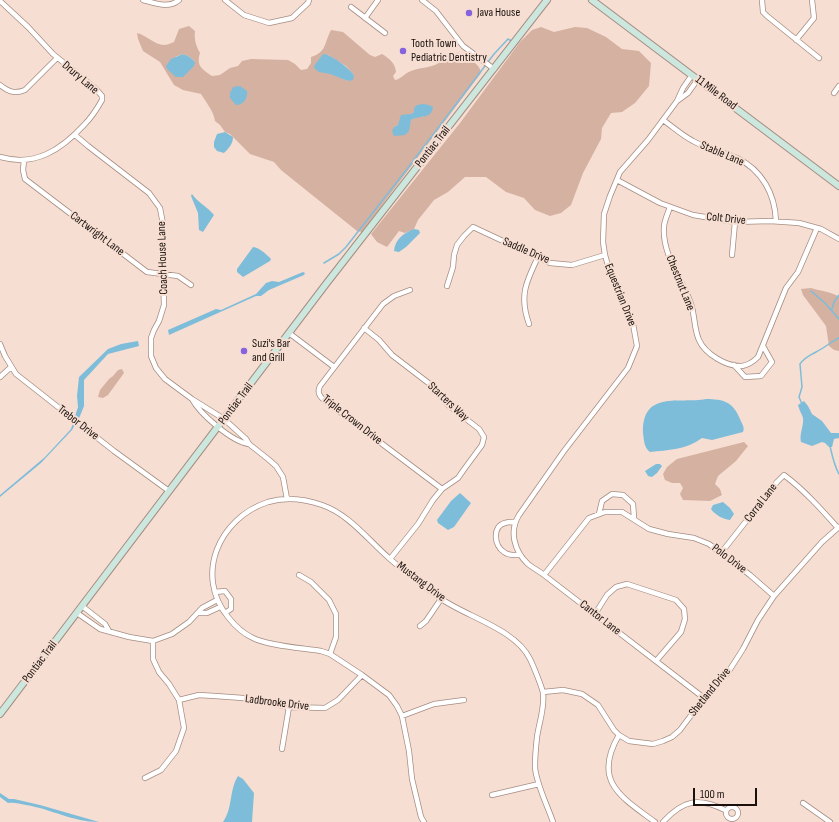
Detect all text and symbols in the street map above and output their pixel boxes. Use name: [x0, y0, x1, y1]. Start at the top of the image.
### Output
place label: Java House: [477, 6, 520, 20]
marker: Java House: [464, 8, 474, 18]
place label: Tooth Town Pediatric Dentistry: [411, 37, 487, 65]
marker: Tooth Town Pediatric Dentistry: [398, 46, 408, 56]
street label: Drury Lane: [59, 59, 101, 97]
street label: 11 Mile Road: [692, 73, 740, 113]
street label: Pontiac Trail: [412, 123, 454, 171]
street label: Stable Lane: [698, 138, 746, 170]
street label: Cartwright Lane: [67, 209, 127, 259]
street label: Colt Drive: [706, 210, 746, 228]
street label: Coach House Lane: [155, 221, 171, 295]
street label: Saddle Drive: [500, 235, 552, 267]
street label: Chestnut Lane: [662, 253, 698, 313]
street label: Equestrian Drive: [601, 262, 639, 328]
place label: Suzi's Bar and Grill: [252, 337, 290, 365]
marker: Suzi's Bar and Grill: [239, 346, 249, 356]
street label: Starters Way: [424, 379, 472, 425]
street label: Pontiac Trail: [216, 380, 256, 428]
street label: Triple Crown Drive: [319, 392, 385, 448]
street label: Trebor Drive: [55, 402, 101, 444]
street label: Corral Lane: [741, 481, 781, 525]
street label: Polo Drive: [709, 541, 749, 577]
street label: Mustang Drive: [394, 559, 448, 605]
street label: Cantor Lane: [577, 597, 623, 639]
street label: Pontiac Trail: [20, 638, 60, 686]
street label: Shetland Drive: [686, 665, 734, 719]
street label: Ladbrooke Drive: [244, 692, 310, 714]
scale bar: [695, 780, 759, 806]
text: 100 m: [700, 787, 725, 802]

